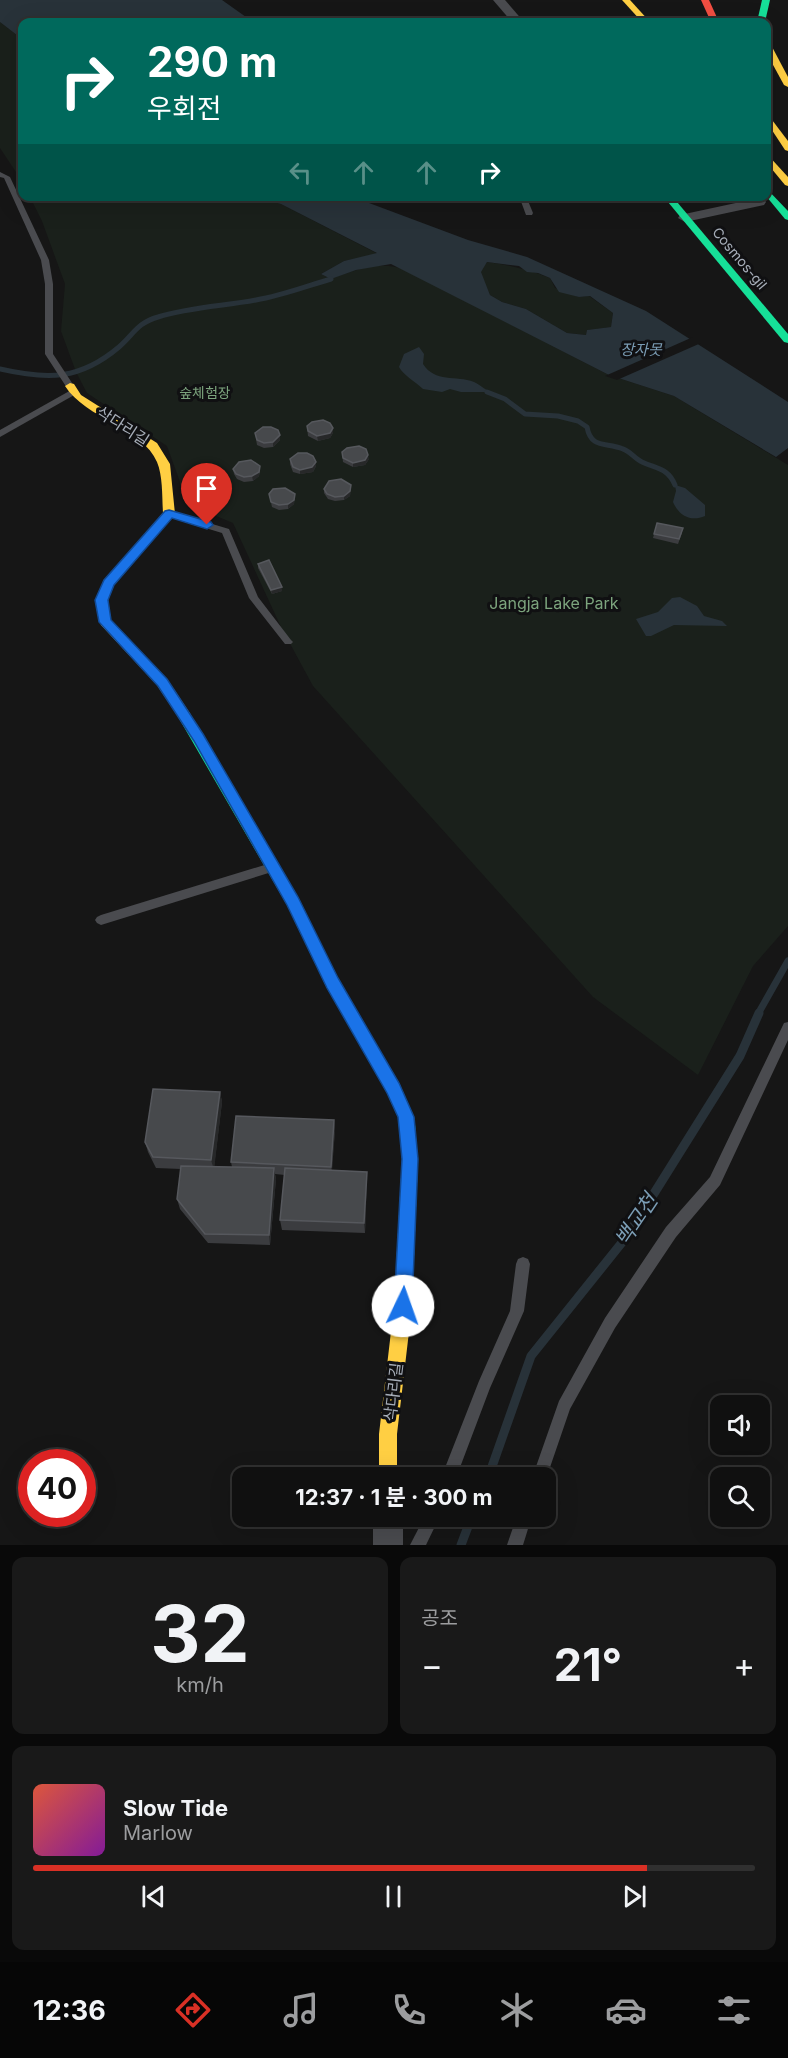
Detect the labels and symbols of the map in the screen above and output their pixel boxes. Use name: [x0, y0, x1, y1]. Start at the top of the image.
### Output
street label: Cosmos-gil: [709, 223, 771, 293]
water label: 장자못: [620, 340, 663, 359]
park label: 숲체험장: [179, 384, 231, 401]
street label: 삭다리길: [93, 402, 153, 450]
pin: [181, 463, 232, 525]
park label: Jangja Lake Park: [489, 593, 619, 613]
water label: 백교천: [609, 1187, 664, 1251]
position arrow: [371, 1274, 435, 1338]
street label: 삭다리길: [379, 1362, 407, 1422]
speed limit sign: 40: [18, 1449, 96, 1527]

